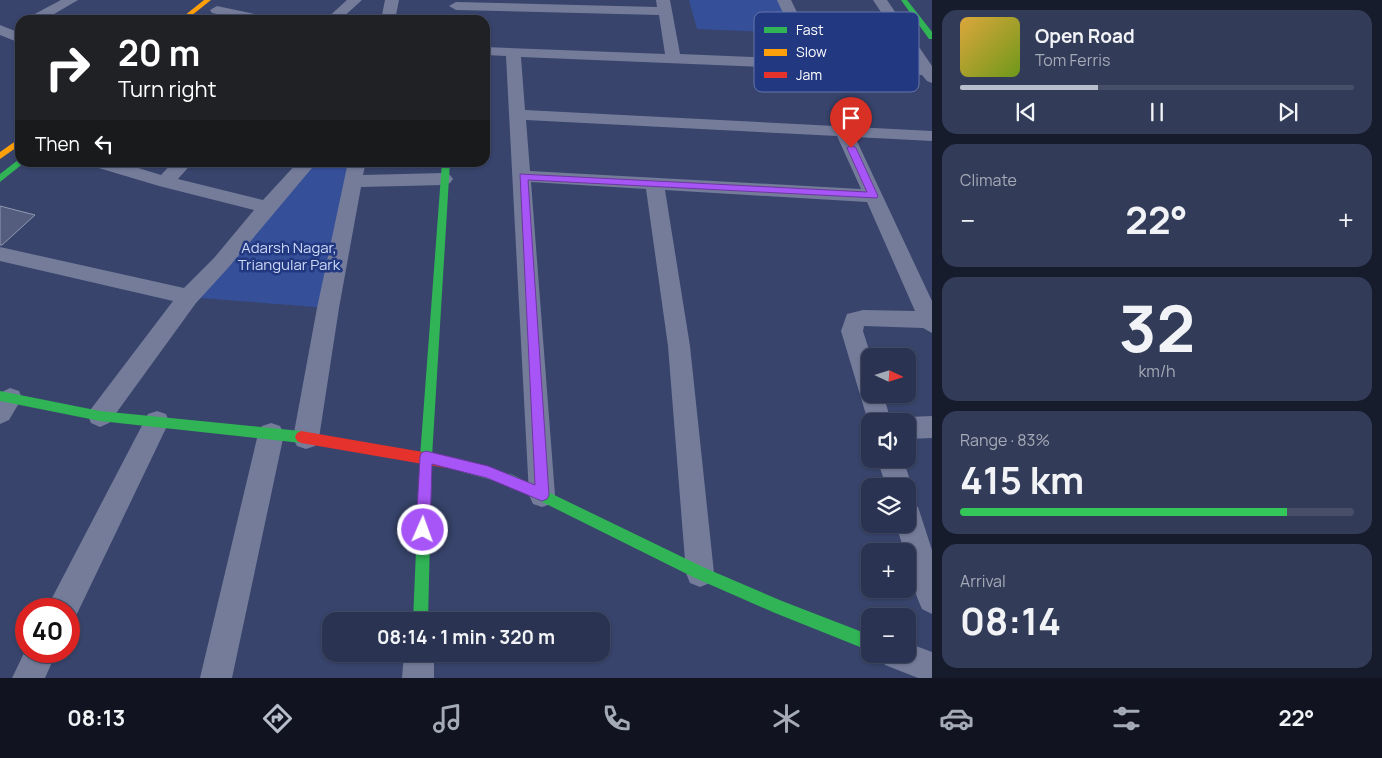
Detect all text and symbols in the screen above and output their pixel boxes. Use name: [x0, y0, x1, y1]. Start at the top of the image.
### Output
legend: [754, 12, 919, 92]
text: Fast: [796, 20, 824, 39]
text: Open Road: [1035, 23, 1135, 49]
text: 20 m: [118, 29, 200, 77]
icon: right: [35, 35, 100, 100]
text: Slow: [796, 42, 827, 61]
text: Tom Ferris: [1035, 49, 1110, 71]
text: Jam: [796, 65, 822, 84]
text: Turn right: [118, 74, 216, 104]
pin: [830, 97, 872, 148]
icon: previous: [1012, 98, 1040, 126]
icon: pause: [1143, 98, 1171, 126]
icon: next: [1274, 98, 1302, 126]
icon: arrive: [837, 104, 865, 132]
icon: left: [90, 130, 118, 158]
text: Then: [35, 131, 80, 157]
text: Climate: [960, 169, 1017, 191]
text: 22°: [1125, 193, 1188, 245]
text: −: [960, 201, 975, 239]
text: +: [1338, 201, 1354, 239]
park label: Adarsh Nagar, Triangular Park: [238, 237, 341, 275]
text: 32: [1119, 283, 1195, 372]
north arrow: [861, 348, 916, 402]
map controls: [861, 348, 916, 663]
text: km/h: [1138, 360, 1176, 382]
button: sound: [861, 413, 916, 468]
text: Range · 83%: [960, 429, 1050, 451]
text: 415 km: [960, 453, 1084, 505]
button: layers: [861, 478, 916, 533]
position arrow: [396, 503, 448, 555]
button: +: [861, 543, 916, 598]
text: Arrival: [960, 570, 1006, 592]
text: 08:14: [960, 594, 1061, 646]
speed limit sign: 40: [15, 598, 80, 663]
button: −: [861, 608, 916, 663]
text: 08:14 · 1 min · 320 m: [377, 624, 555, 650]
icon: directions: [260, 701, 295, 736]
icon: music: [430, 701, 465, 736]
icon: phone: [599, 701, 634, 736]
icon: climate: [769, 701, 804, 736]
icon: car: [939, 701, 974, 736]
icon: filters: [1109, 701, 1144, 736]
text: 08:13: [67, 703, 125, 733]
text: 22°: [1278, 703, 1315, 733]

